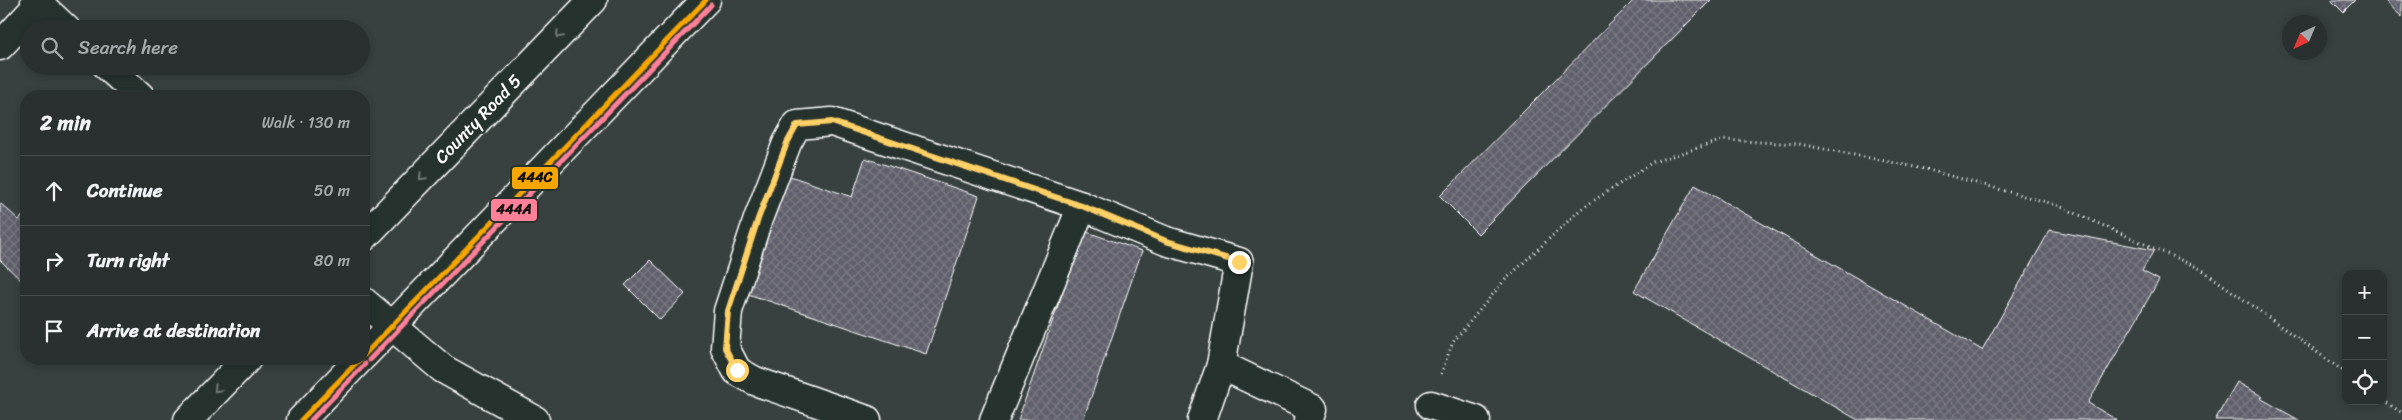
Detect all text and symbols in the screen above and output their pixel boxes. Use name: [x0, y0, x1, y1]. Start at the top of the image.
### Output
north arrow: [2282, 15, 2327, 60]
search box: [20, 20, 370, 75]
one-way arrow: [556, 29, 565, 38]
text: Search here: [78, 31, 178, 64]
icon: search: [38, 34, 66, 62]
street label: County Road 5: [426, 66, 530, 172]
text: 2 min: [40, 104, 91, 142]
text: Walk · 130 m: [262, 108, 350, 137]
text: 444C: [517, 165, 553, 190]
line badge: 444C: [511, 166, 559, 190]
one-way arrow: [419, 171, 428, 180]
text: Continue: [87, 174, 163, 207]
text: 50 m: [314, 176, 350, 205]
icon: ahead: [40, 177, 68, 205]
text: 444A: [495, 197, 532, 222]
line badge: 444A: [490, 198, 538, 222]
text: Turn right: [87, 244, 169, 277]
text: 80 m: [314, 246, 350, 275]
icon: right: [40, 247, 68, 275]
route end: [1228, 251, 1251, 274]
map controls: [2342, 270, 2387, 405]
button: +: [2342, 270, 2387, 315]
text: Arrive at destination: [87, 314, 260, 347]
button: −: [2342, 315, 2387, 360]
icon: arrive: [40, 317, 68, 345]
route start: [726, 359, 749, 382]
button: locate: [2342, 360, 2387, 405]
one-way arrow: [214, 384, 223, 393]

